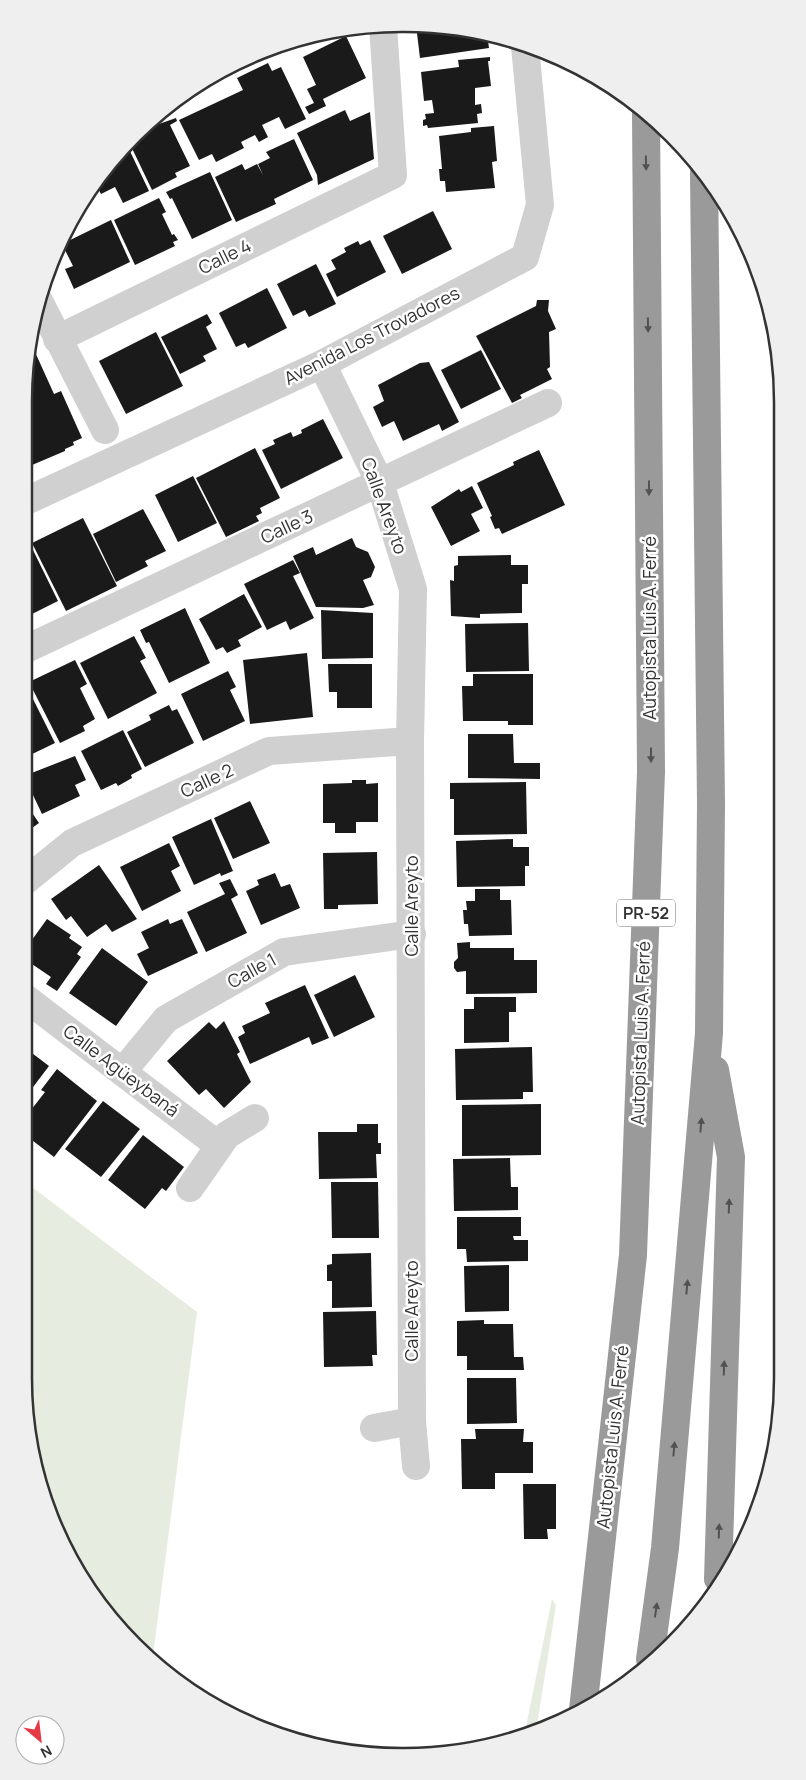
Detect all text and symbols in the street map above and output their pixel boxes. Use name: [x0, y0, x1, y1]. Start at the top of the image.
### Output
one-way arrow: [642, 155, 650, 171]
street label: Calle 4: [194, 233, 255, 279]
street label: Avenida Los Trovadores: [280, 280, 464, 390]
one-way arrow: [644, 317, 652, 333]
street label: Calle Areyto: [356, 454, 414, 557]
one-way arrow: [645, 480, 653, 496]
street label: Calle 3: [256, 504, 317, 549]
street label: Autopista Luis A. Ferré: [637, 536, 661, 720]
one-way arrow: [647, 747, 655, 763]
street label: Calle 2: [176, 757, 237, 803]
street label: Calle Areyto: [399, 855, 423, 957]
road number: PR-52: [617, 900, 675, 926]
street label: Autopista Luis A. Ferré: [625, 940, 655, 1125]
street label: Calle 1: [223, 947, 280, 993]
street label: Calle Agüeybaná: [59, 1019, 184, 1122]
one-way arrow: [697, 1117, 705, 1133]
one-way arrow: [725, 1197, 733, 1213]
street label: Calle Areyto: [399, 1260, 423, 1362]
one-way arrow: [684, 1279, 692, 1295]
street label: Autopista Luis A. Ferré: [590, 1344, 634, 1530]
one-way arrow: [720, 1360, 728, 1376]
one-way arrow: [670, 1441, 678, 1457]
one-way arrow: [716, 1522, 724, 1538]
one-way arrow: [653, 1602, 661, 1618]
north arrow: [15, 1715, 65, 1765]
text: N: [37, 1741, 55, 1763]

